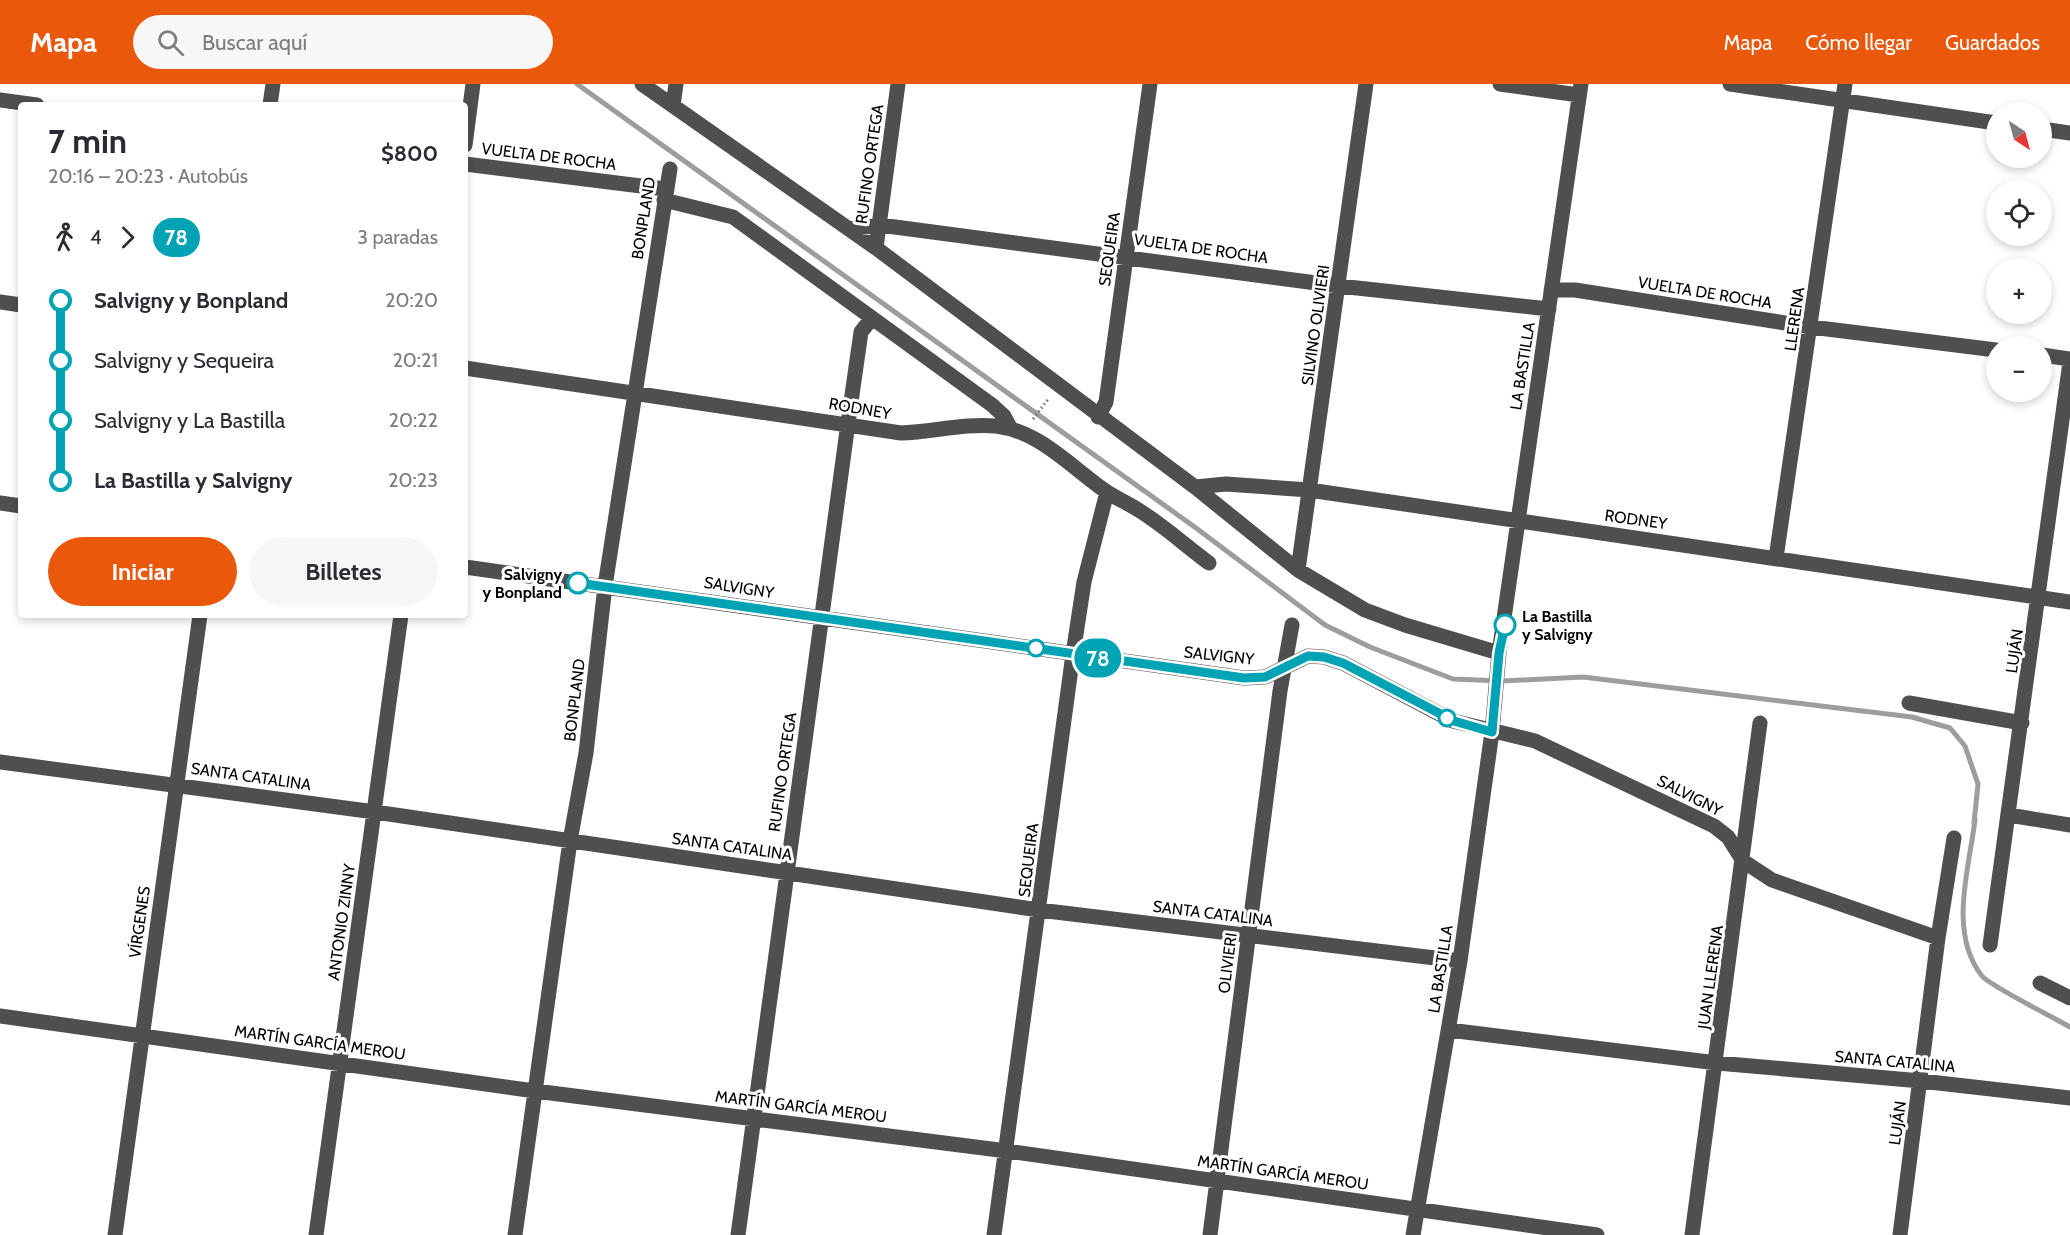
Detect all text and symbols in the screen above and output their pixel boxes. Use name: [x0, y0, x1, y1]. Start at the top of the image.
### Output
search box: [133, 15, 553, 69]
text: Mapa: [30, 25, 97, 59]
icon: search: [154, 26, 187, 59]
text: Buscar aquí: [202, 29, 307, 56]
text: Mapa: [1724, 30, 1772, 55]
text: Cómo llegar: [1805, 30, 1912, 55]
text: Guardados: [1945, 30, 2040, 55]
north arrow: [1986, 102, 2052, 168]
map controls: [1986, 102, 2052, 402]
street label: RUFINO ORTEGA: [852, 103, 887, 225]
text: 7 min: [48, 121, 127, 161]
street label: VUELTA DE ROCHA: [481, 139, 617, 174]
text: $800: [381, 140, 438, 167]
text: 20:16 – 20:23 · Autobús: [48, 164, 248, 188]
street label: BONPLAND: [628, 176, 659, 261]
button: locate: [1986, 180, 2052, 246]
street label: SEQUEIRA: [1095, 211, 1124, 287]
icon: walk: [48, 221, 81, 254]
icon: forward: [111, 221, 144, 254]
text: 4: [90, 225, 102, 249]
text: 78: [165, 225, 188, 250]
text: 3 paradas: [357, 225, 438, 249]
street label: VUELTA DE ROCHA: [1133, 230, 1269, 267]
button: +: [1986, 258, 2052, 324]
street label: SILVINO OLIVIERI: [1298, 263, 1333, 387]
street label: VUELTA DE ROCHA: [1637, 273, 1773, 312]
street label: LLERENA: [1781, 286, 1808, 352]
text: Salvigny y Bonpland: [94, 287, 288, 314]
text: 20:20: [385, 288, 438, 312]
street label: LA BASTILLA: [1506, 321, 1539, 411]
button: −: [1986, 336, 2052, 402]
text: Salvigny y Sequeira: [94, 347, 274, 374]
text: 20:21: [392, 348, 438, 372]
street label: RODNEY: [827, 394, 893, 423]
text: Salvigny y La Bastilla: [94, 407, 285, 434]
text: 20:22: [388, 408, 438, 432]
text: La Bastilla y Salvigny: [94, 467, 292, 494]
text: 20:23: [388, 468, 438, 492]
street label: RODNEY: [1604, 506, 1669, 533]
button: Iniciar: [48, 537, 237, 606]
button: Billetes: [249, 537, 438, 606]
place label: Salvigny y Bonpland: [483, 565, 562, 602]
marker: Salvigny y Bonpland: [567, 572, 589, 594]
street label: SALVIGNY: [703, 573, 776, 603]
place label: La Bastilla y Salvigny: [1522, 607, 1593, 644]
marker: La Bastilla y Salvigny: [1494, 614, 1516, 636]
street label: LUJÁN: [2002, 628, 2027, 674]
line badge: 78: [1071, 638, 1125, 678]
unlabelled marker: [1027, 639, 1045, 657]
street label: SALVIGNY: [1183, 642, 1256, 669]
text: 78: [1086, 646, 1110, 671]
street label: BONPLAND: [560, 658, 589, 742]
unlabelled marker: [1438, 709, 1456, 727]
street label: RUFINO ORTEGA: [765, 711, 800, 833]
street label: SANTA CATALINA: [190, 759, 312, 794]
street label: SALVIGNY: [1654, 771, 1726, 820]
street label: SEQUEIRA: [1015, 822, 1042, 898]
street label: SANTA CATALINA: [671, 829, 793, 864]
street label: ANTONIO ZINNY: [324, 862, 359, 981]
street label: VÍRGENES: [125, 885, 154, 959]
street label: SANTA CATALINA: [1152, 897, 1274, 930]
street label: LA BASTILLA: [1424, 924, 1457, 1014]
street label: JUAN LLERENA: [1694, 924, 1727, 1031]
street label: OLIVIERI: [1214, 932, 1241, 994]
street label: MARTÍN GARCÍA MEROU: [233, 1021, 407, 1064]
street label: SANTA CATALINA: [1834, 1047, 1956, 1076]
street label: MARTÍN GARCÍA MEROU: [714, 1087, 888, 1126]
street label: LUJÁN: [1885, 1100, 1910, 1146]
street label: MARTÍN GARCÍA MEROU: [1196, 1151, 1370, 1194]

